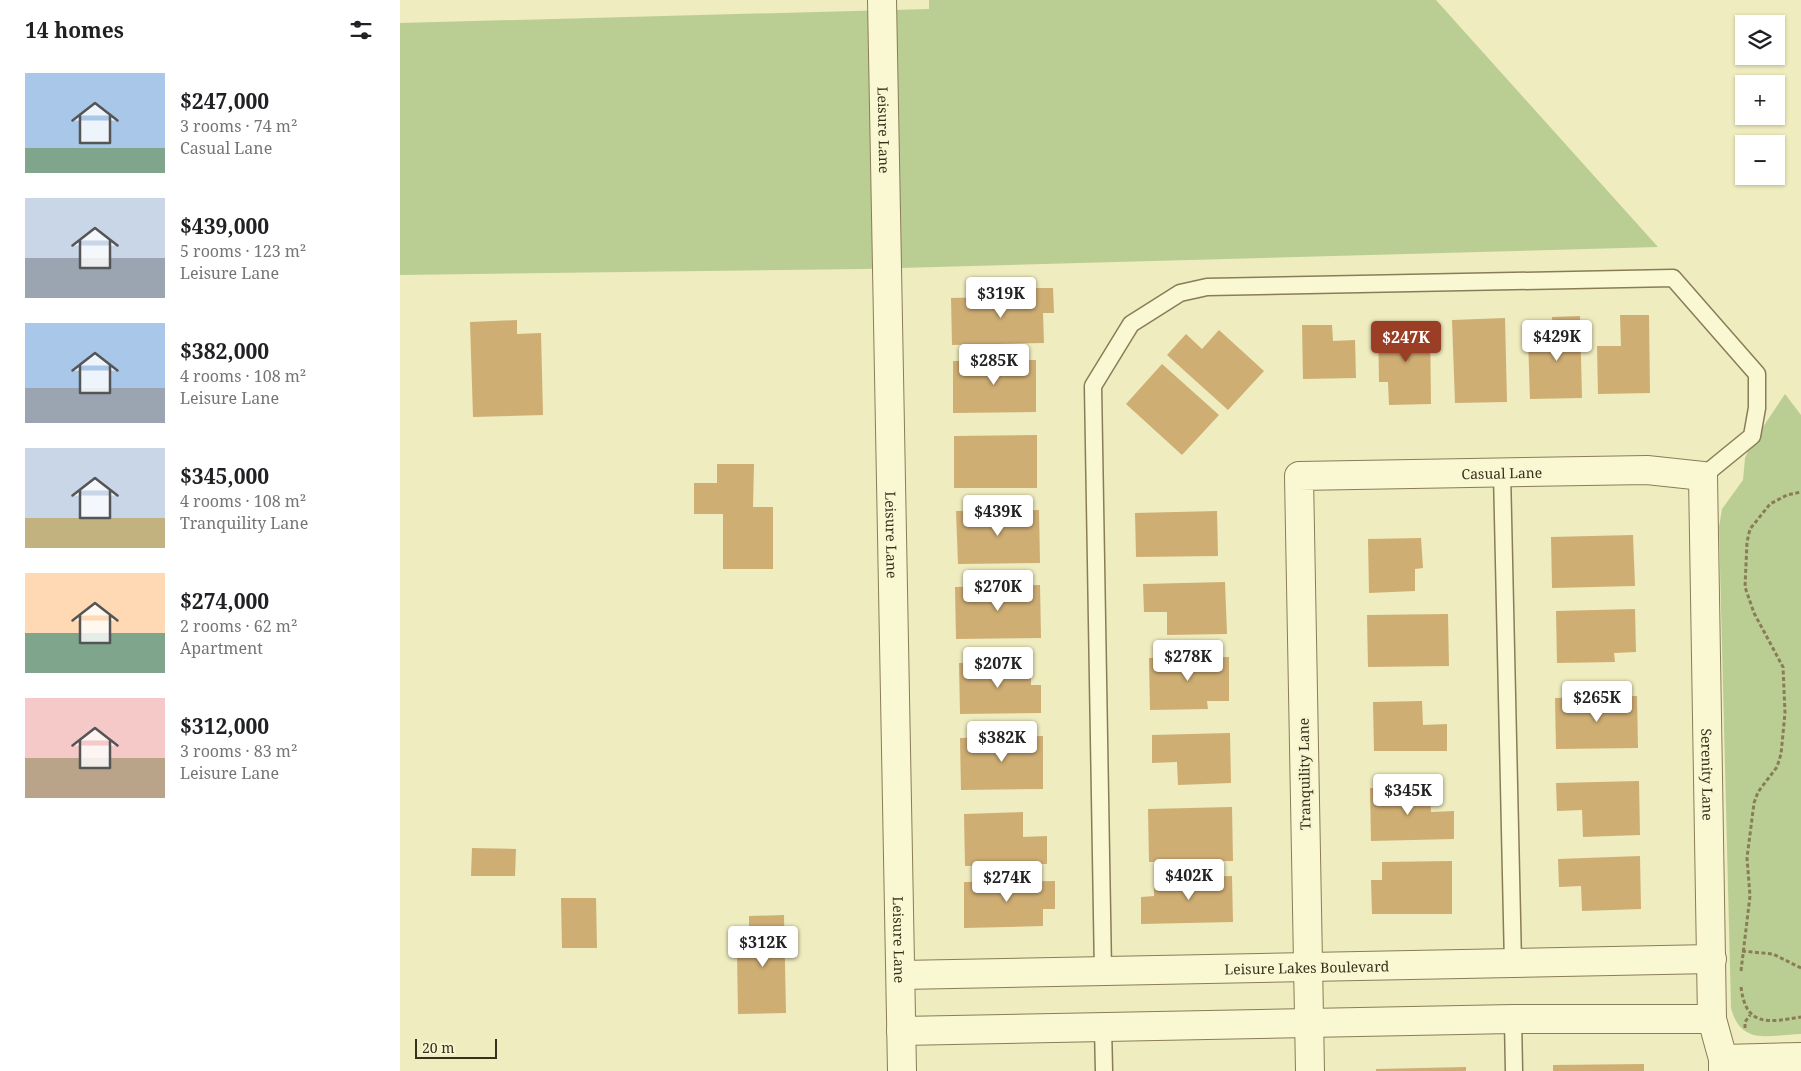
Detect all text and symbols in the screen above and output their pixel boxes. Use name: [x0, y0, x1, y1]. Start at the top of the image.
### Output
map controls: [1735, 15, 1785, 185]
button: layers: [1735, 15, 1785, 65]
text: 14 homes: [25, 16, 124, 44]
icon: filters: [347, 16, 375, 44]
button: +: [1735, 75, 1785, 125]
street label: Leisure Lane: [874, 86, 895, 174]
text: $247,000: [180, 87, 269, 115]
icon: home: [65, 93, 125, 153]
text: 3 rooms · 74 m²: [180, 115, 297, 137]
button: −: [1735, 135, 1785, 185]
text: Casual Lane: [180, 137, 272, 159]
text: $439,000: [180, 212, 269, 240]
icon: home: [65, 218, 125, 278]
text: 5 rooms · 123 m²: [180, 240, 306, 262]
text: Leisure Lane: [180, 262, 279, 284]
pin: $319K: [966, 276, 1036, 319]
text: $319K: [977, 282, 1025, 304]
pin: $247K: [1371, 320, 1441, 363]
pin: $429K: [1522, 320, 1592, 362]
text: $429K: [1533, 325, 1581, 347]
text: $247K: [1382, 326, 1430, 348]
text: $382,000: [180, 337, 269, 365]
icon: home: [65, 343, 125, 403]
pin: $285K: [959, 344, 1029, 386]
text: $285K: [970, 349, 1018, 371]
text: 4 rooms · 108 m²: [180, 365, 306, 387]
text: Leisure Lane: [180, 387, 279, 409]
text: $345,000: [180, 462, 269, 490]
street label: Casual Lane: [1461, 462, 1542, 483]
icon: home: [65, 468, 125, 528]
text: 4 rooms · 108 m²: [180, 490, 306, 512]
street label: Leisure Lane: [882, 491, 902, 578]
pin: $439K: [963, 494, 1033, 537]
text: $439K: [974, 500, 1022, 522]
text: Tranquility Lane: [180, 512, 308, 534]
pin: $270K: [963, 570, 1033, 612]
text: $270K: [974, 575, 1022, 597]
text: $274,000: [180, 587, 269, 615]
icon: home: [65, 593, 125, 653]
text: 2 rooms · 62 m²: [180, 615, 297, 637]
text: Apartment: [180, 637, 263, 659]
pin: $278K: [1153, 640, 1223, 682]
text: $278K: [1164, 645, 1212, 667]
pin: $207K: [963, 646, 1033, 689]
text: $207K: [974, 652, 1022, 674]
pin: $265K: [1562, 680, 1632, 723]
text: $265K: [1573, 686, 1621, 708]
text: $312,000: [180, 712, 269, 740]
icon: home: [65, 718, 125, 778]
street label: Tranquility Lane: [1294, 718, 1314, 830]
pin: $382K: [967, 720, 1037, 763]
text: $382K: [978, 726, 1026, 748]
street label: Serenity Lane: [1698, 728, 1718, 821]
text: 3 rooms · 83 m²: [180, 740, 297, 762]
text: Leisure Lane: [180, 762, 279, 784]
pin: $345K: [1373, 774, 1443, 816]
text: $345K: [1384, 779, 1432, 801]
pin: $402K: [1154, 858, 1224, 901]
pin: $274K: [972, 860, 1042, 903]
text: $402K: [1165, 864, 1213, 886]
text: $274K: [983, 866, 1031, 888]
street label: Leisure Lane: [889, 896, 910, 983]
pin: $312K: [728, 926, 798, 968]
text: $312K: [739, 931, 787, 953]
street label: Leisure Lakes Boulevard: [1224, 956, 1390, 978]
scale bar: [415, 1036, 498, 1059]
text: 20 m: [422, 1038, 455, 1057]

